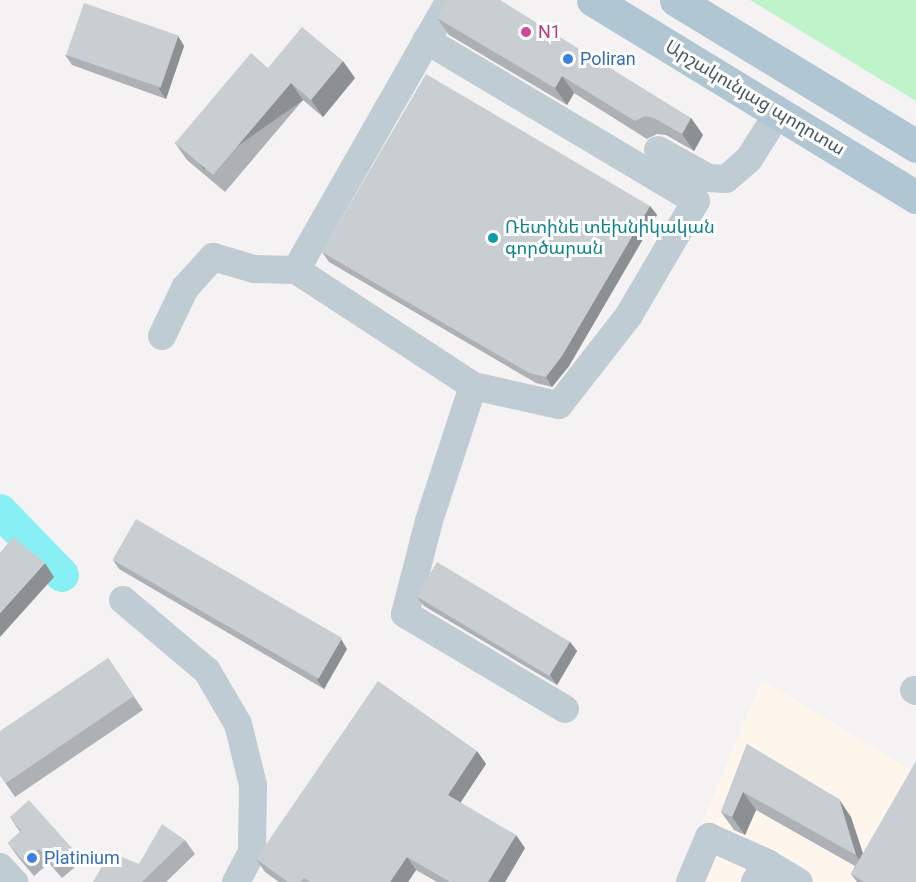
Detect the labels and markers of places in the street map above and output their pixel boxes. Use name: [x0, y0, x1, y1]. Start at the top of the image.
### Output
place label: N1: [538, 21, 561, 43]
marker: N1: [519, 25, 533, 39]
place label: Poliran: [580, 48, 636, 70]
marker: Poliran: [561, 52, 575, 66]
place label: Ռետինե տեխնիկական գործարան: [505, 217, 715, 260]
marker: Ռետինե տեխնիկական գործարան: [486, 231, 500, 245]
place label: Platinium: [44, 847, 120, 869]
marker: Platinium: [25, 851, 39, 865]

